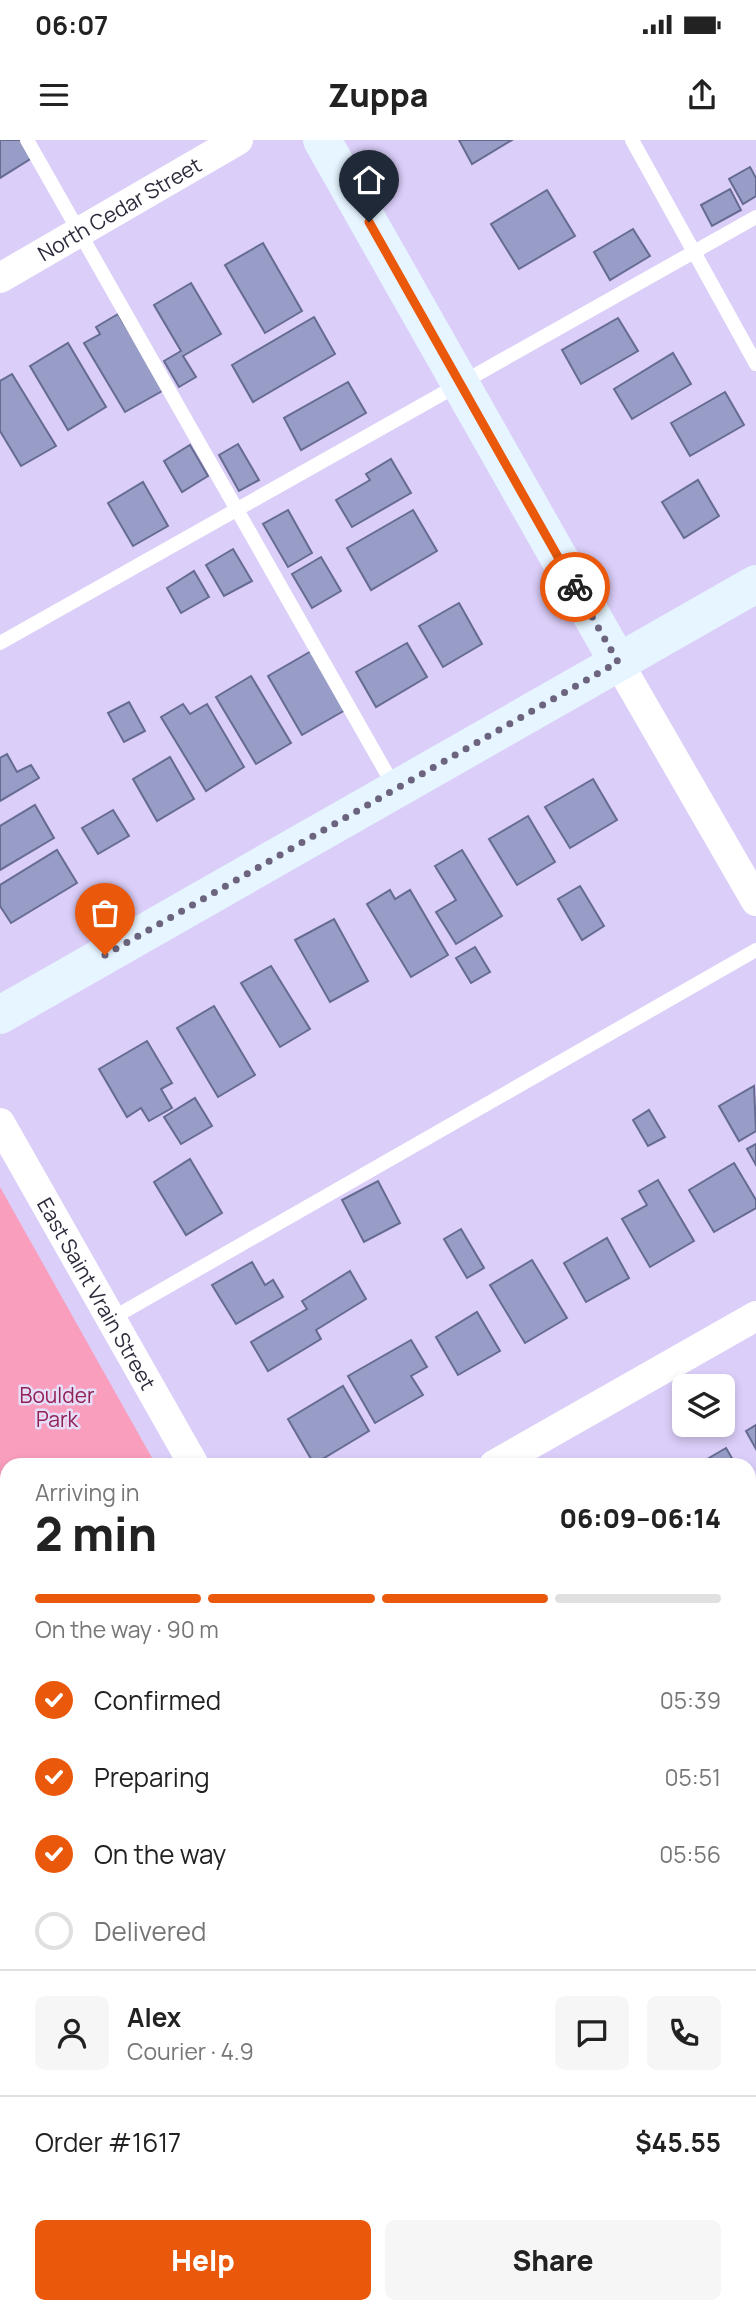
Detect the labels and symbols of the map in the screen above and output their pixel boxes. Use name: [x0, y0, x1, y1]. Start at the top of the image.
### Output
street label: North Cedar Street: [33, 150, 206, 267]
pin: [339, 150, 399, 222]
courier: [540, 552, 610, 622]
pin: [75, 883, 135, 955]
street label: East Saint Vrain Street: [31, 1192, 162, 1395]
park label: Boulder Park: [20, 1381, 95, 1433]

